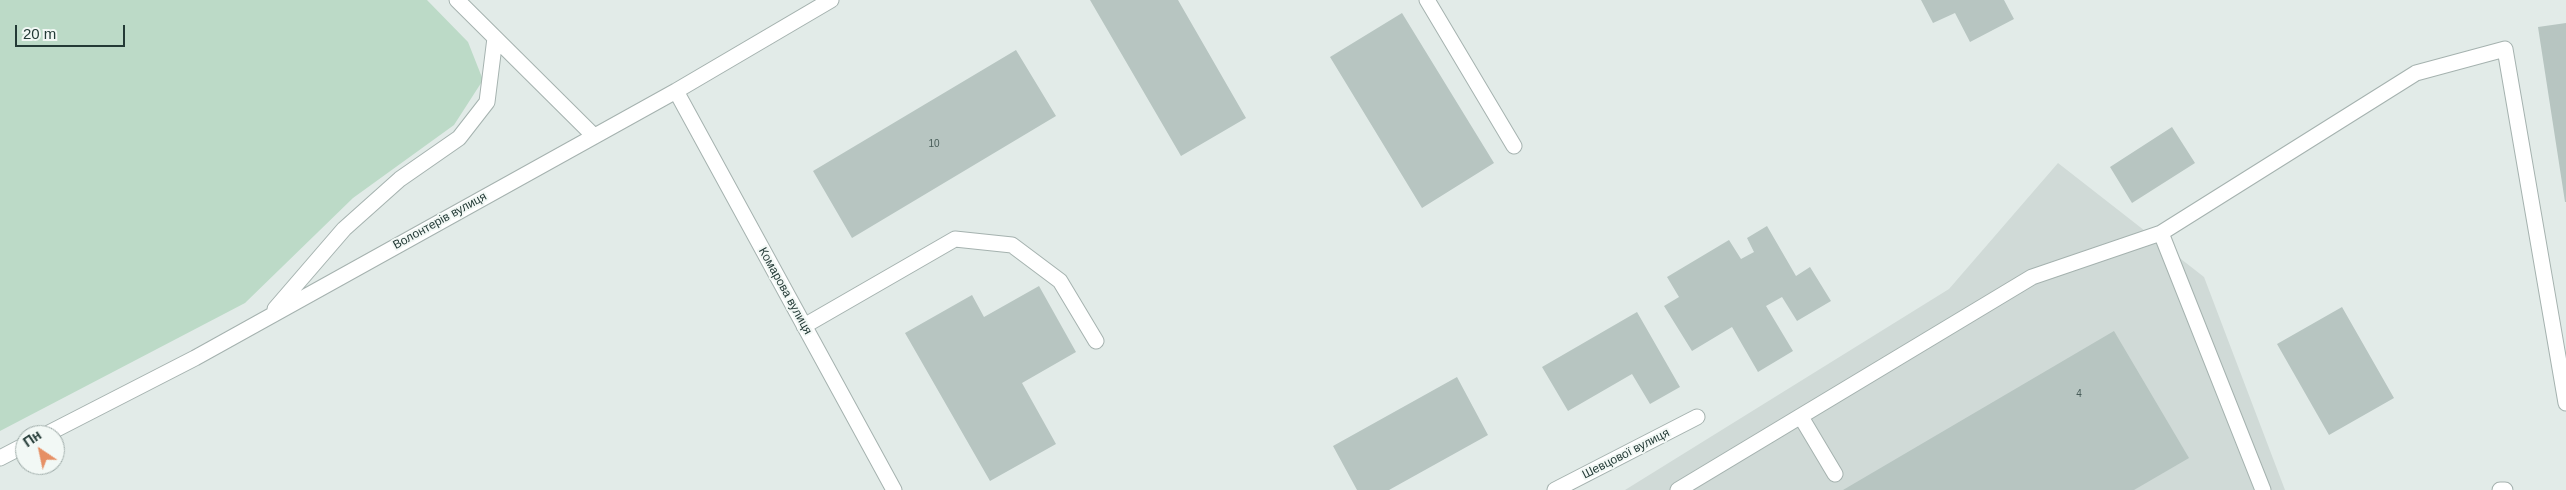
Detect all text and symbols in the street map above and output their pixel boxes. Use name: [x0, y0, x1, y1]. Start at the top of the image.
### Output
scale bar: [18, 15, 128, 47]
text: 20 m: [23, 25, 56, 42]
house number: 10: [928, 138, 940, 150]
street label: Волонтерів вулиця: [391, 189, 489, 253]
street label: Комарова вулиця: [755, 245, 815, 337]
house number: 4: [2076, 388, 2082, 400]
north arrow: [15, 425, 65, 475]
street label: Шевцової вулиця: [1580, 426, 1672, 482]
text: Пн: [20, 427, 44, 450]

